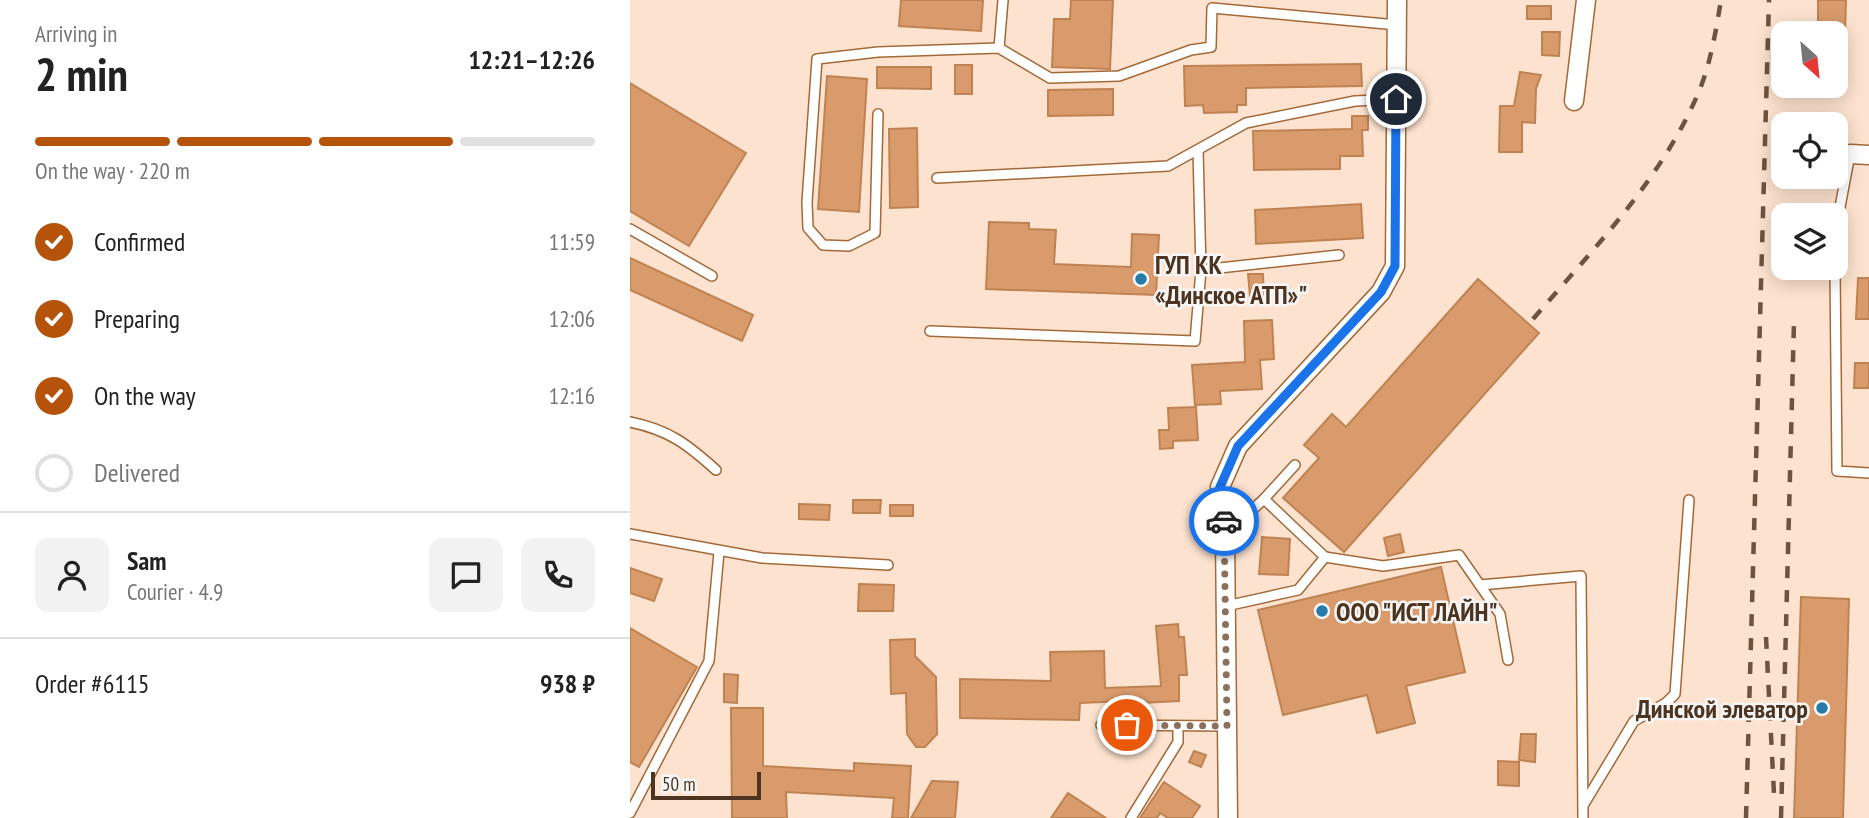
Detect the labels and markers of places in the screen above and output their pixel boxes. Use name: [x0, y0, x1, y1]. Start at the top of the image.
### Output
pin: [1366, 69, 1426, 129]
place label: ГУП КК «Динское АТП»": [1155, 248, 1307, 311]
marker: ГУП КК «Динское АТП»": [1133, 271, 1149, 287]
place label: ООО "ИСТ ЛАЙН": [1336, 595, 1498, 628]
marker: ООО "ИСТ ЛАЙН": [1314, 603, 1330, 619]
place label: Динской элеватор: [1636, 692, 1808, 725]
pin: [1097, 695, 1157, 755]
marker: Динской элеватор: [1814, 700, 1830, 716]

